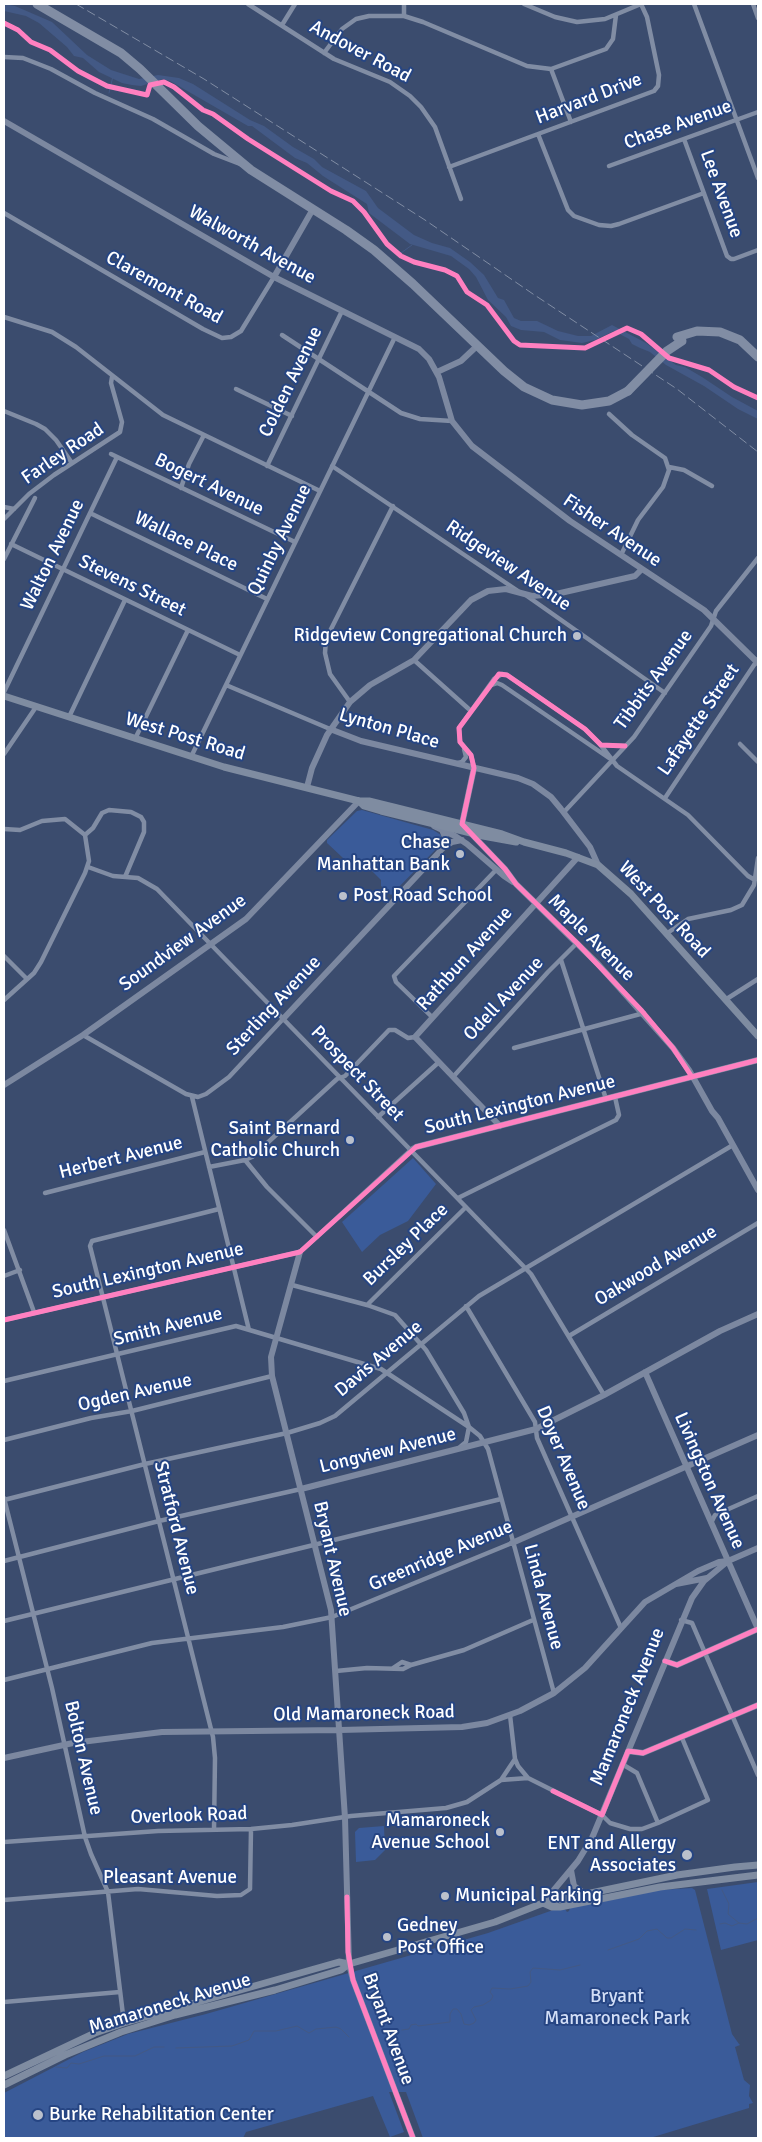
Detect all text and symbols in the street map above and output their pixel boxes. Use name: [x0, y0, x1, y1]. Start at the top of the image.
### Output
street label: Andover Road: [305, 16, 415, 88]
street label: Harvard Drive: [533, 68, 645, 130]
street label: Chase Avenue: [621, 95, 735, 155]
street label: Lee Avenue: [695, 147, 747, 241]
street label: Walworth Avenue: [184, 201, 320, 289]
street label: Claremont Road: [102, 247, 226, 329]
street label: Colden Avenue: [254, 323, 328, 441]
street label: Farley Road: [18, 418, 108, 490]
street label: Bogert Avenue: [151, 449, 267, 521]
street label: Quinby Avenue: [243, 481, 317, 599]
street label: Fisher Avenue: [558, 490, 666, 572]
street label: Walton Avenue: [16, 496, 90, 614]
street label: Wallace Place: [130, 507, 242, 577]
street label: Ridgeview Avenue: [441, 516, 575, 616]
street label: Stevens Street: [75, 550, 189, 622]
place label: Ridgeview Congregational Church: [293, 625, 567, 647]
street label: Tibbits Avenue: [610, 625, 698, 735]
marker: Ridgeview Congregational Church: [571, 630, 583, 642]
street label: Lafayette Street: [653, 660, 745, 780]
street label: Lynton Place: [336, 704, 442, 754]
street label: West Post Road: [122, 708, 248, 766]
place label: Chase Manhattan Bank: [316, 832, 450, 876]
marker: Chase Manhattan Bank: [454, 848, 466, 860]
street label: West Post Road: [613, 857, 715, 963]
place label: Post Road School: [353, 885, 492, 907]
street label: Soundview Avenue: [115, 889, 251, 997]
marker: Post Road School: [337, 890, 349, 902]
street label: Maple Avenue: [543, 890, 639, 986]
street label: Rathbun Avenue: [412, 902, 518, 1016]
street label: Sterling Avenue: [222, 951, 326, 1061]
street label: Odell Avenue: [459, 952, 549, 1046]
street label: Prospect Street: [306, 1021, 408, 1127]
street label: South Lexington Avenue: [422, 1070, 618, 1140]
place label: Saint Bernard Catholic Church: [210, 1118, 340, 1162]
street label: Herbert Avenue: [57, 1132, 185, 1184]
marker: Saint Bernard Catholic Church: [344, 1134, 356, 1146]
street label: Bursley Place: [359, 1199, 453, 1291]
street label: Oakwood Avenue: [591, 1221, 721, 1311]
street label: South Lexington Avenue: [50, 1238, 246, 1304]
street label: Smith Avenue: [111, 1302, 225, 1352]
street label: Davis Avenue: [331, 1316, 427, 1402]
street label: Ogden Avenue: [76, 1369, 194, 1417]
street label: Doyer Avenue: [531, 1403, 595, 1513]
street label: Livingston Avenue: [669, 1409, 749, 1553]
street label: Longview Avenue: [317, 1423, 459, 1479]
street label: Stratford Avenue: [148, 1459, 204, 1597]
street label: Bryant Avenue: [308, 1499, 356, 1619]
street label: Greenridge Avenue: [366, 1515, 516, 1597]
street label: Linda Avenue: [518, 1542, 568, 1652]
street label: Mamaroneck Avenue: [586, 1625, 670, 1789]
street label: Bolton Avenue: [59, 1698, 107, 1818]
street label: Old Mamaroneck Road: [273, 1701, 455, 1727]
street label: Overlook Road: [130, 1803, 248, 1829]
place label: Mamaroneck Avenue School: [371, 1810, 490, 1854]
marker: Mamaroneck Avenue School: [494, 1826, 506, 1838]
place label: ENT and Allergy Associates: [547, 1833, 676, 1877]
marker: ENT and Allergy Associates: [680, 1848, 694, 1862]
street label: Pleasant Avenue: [103, 1867, 237, 1889]
place label: Municipal Parking: [455, 1885, 602, 1907]
marker: Municipal Parking: [439, 1890, 451, 1902]
place label: Gedney Post Office: [397, 1915, 484, 1959]
marker: Gedney Post Office: [381, 1931, 393, 1943]
street label: Mamaroneck Avenue: [86, 1969, 254, 2039]
street label: Bryant Avenue: [357, 1970, 419, 2088]
park label: Bryant Mamaroneck Park: [544, 1986, 690, 2030]
place label: Burke Rehabilitation Center: [49, 2104, 274, 2126]
marker: Burke Rehabilitation Center: [31, 2108, 45, 2122]

